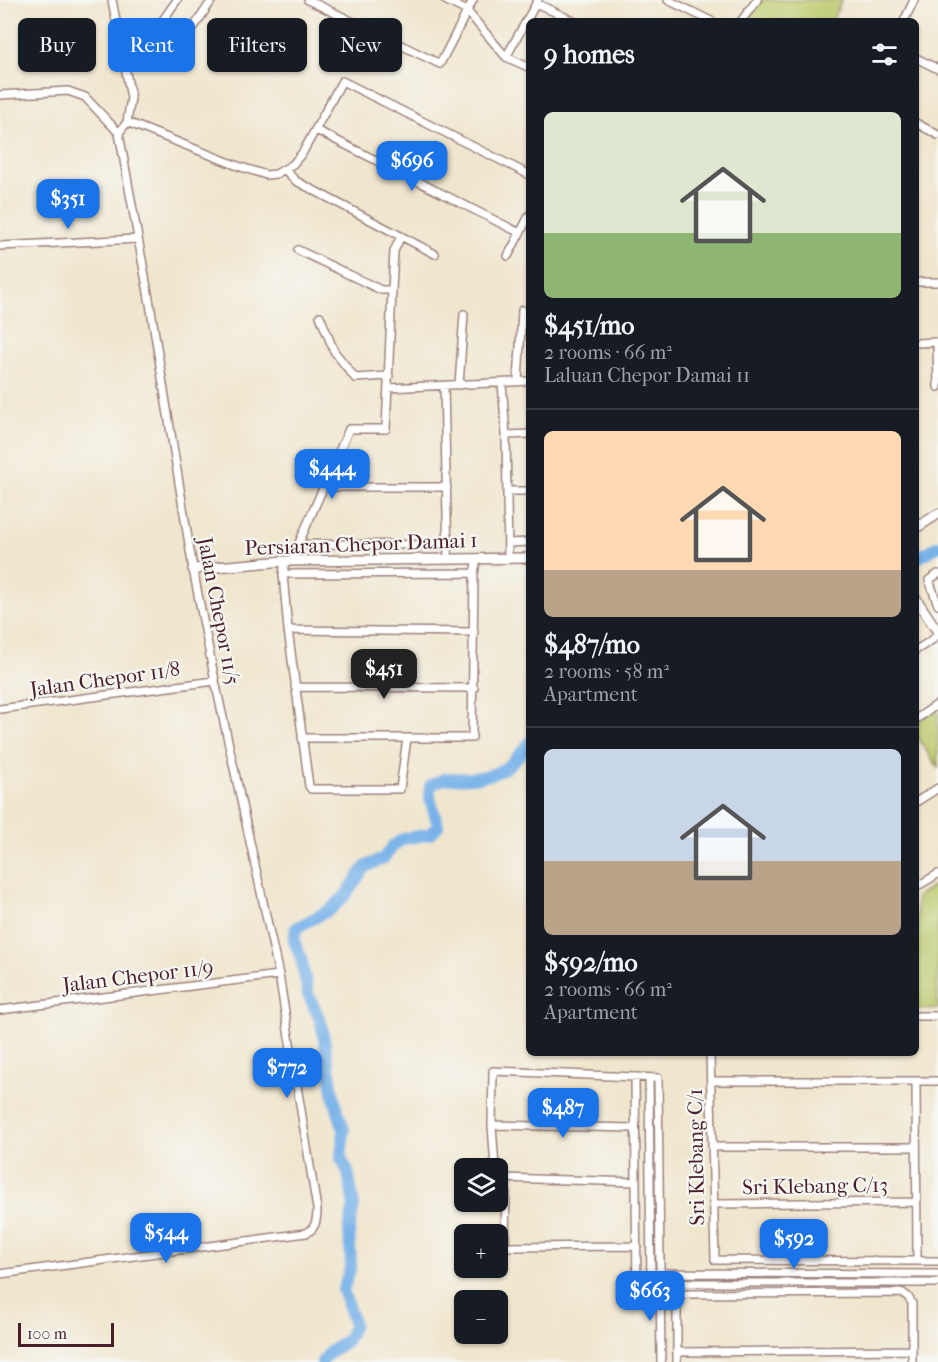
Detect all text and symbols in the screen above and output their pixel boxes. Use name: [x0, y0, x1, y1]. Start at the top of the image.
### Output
chip: Buy: [18, 18, 96, 72]
chip: Rent: [108, 18, 195, 72]
chip: Filters: [207, 18, 307, 72]
chip: New: [319, 18, 402, 72]
icon: filters: [868, 38, 901, 71]
text: 9 homes: [544, 39, 635, 70]
pin: $696: [376, 141, 448, 192]
text: $696: [390, 149, 434, 172]
icon: home: [669, 151, 777, 259]
pin: $351: [32, 179, 104, 230]
text: $351: [51, 187, 86, 210]
text: $451/mo: [544, 310, 635, 341]
text: 2 rooms · 66 m²: [544, 341, 672, 364]
text: Laluan Chepor Damai 11: [544, 364, 750, 387]
pin: $444: [296, 449, 368, 500]
text: $444: [309, 457, 355, 480]
icon: home: [669, 470, 777, 578]
street label: Persiaran Chepor Damai 1: [244, 528, 478, 560]
street label: Jalan Chepor 11/5: [193, 533, 245, 687]
text: $487/mo: [544, 629, 640, 660]
pin: $451: [348, 649, 420, 700]
street label: Jalan Chepor 11/8: [26, 657, 182, 702]
text: $451: [365, 657, 403, 680]
text: 2 rooms · 58 m²: [544, 660, 669, 683]
text: Apartment: [544, 683, 638, 706]
icon: home: [669, 788, 777, 896]
text: $592/mo: [544, 947, 638, 978]
street label: Jalan Chepor 11/9: [59, 955, 215, 997]
text: 2 rooms · 66 m²: [544, 978, 672, 1001]
text: Apartment: [544, 1001, 638, 1024]
pin: $772: [251, 1048, 323, 1099]
text: $772: [267, 1056, 307, 1079]
pin: $487: [527, 1088, 599, 1139]
street label: Sri Klebang C/1: [683, 1088, 709, 1226]
text: $487: [542, 1096, 584, 1119]
map controls: [454, 1158, 508, 1344]
button: layers: [454, 1158, 508, 1212]
street label: Sri Klebang C/13: [742, 1173, 888, 1199]
pin: $544: [130, 1213, 202, 1264]
pin: $592: [758, 1219, 830, 1270]
text: $544: [144, 1221, 188, 1244]
button: +: [454, 1224, 508, 1278]
text: $592: [774, 1227, 814, 1250]
pin: $663: [614, 1271, 686, 1322]
text: $663: [630, 1279, 670, 1302]
button: −: [454, 1290, 508, 1344]
scale bar: [18, 1320, 114, 1348]
text: 100 m: [27, 1324, 67, 1343]

